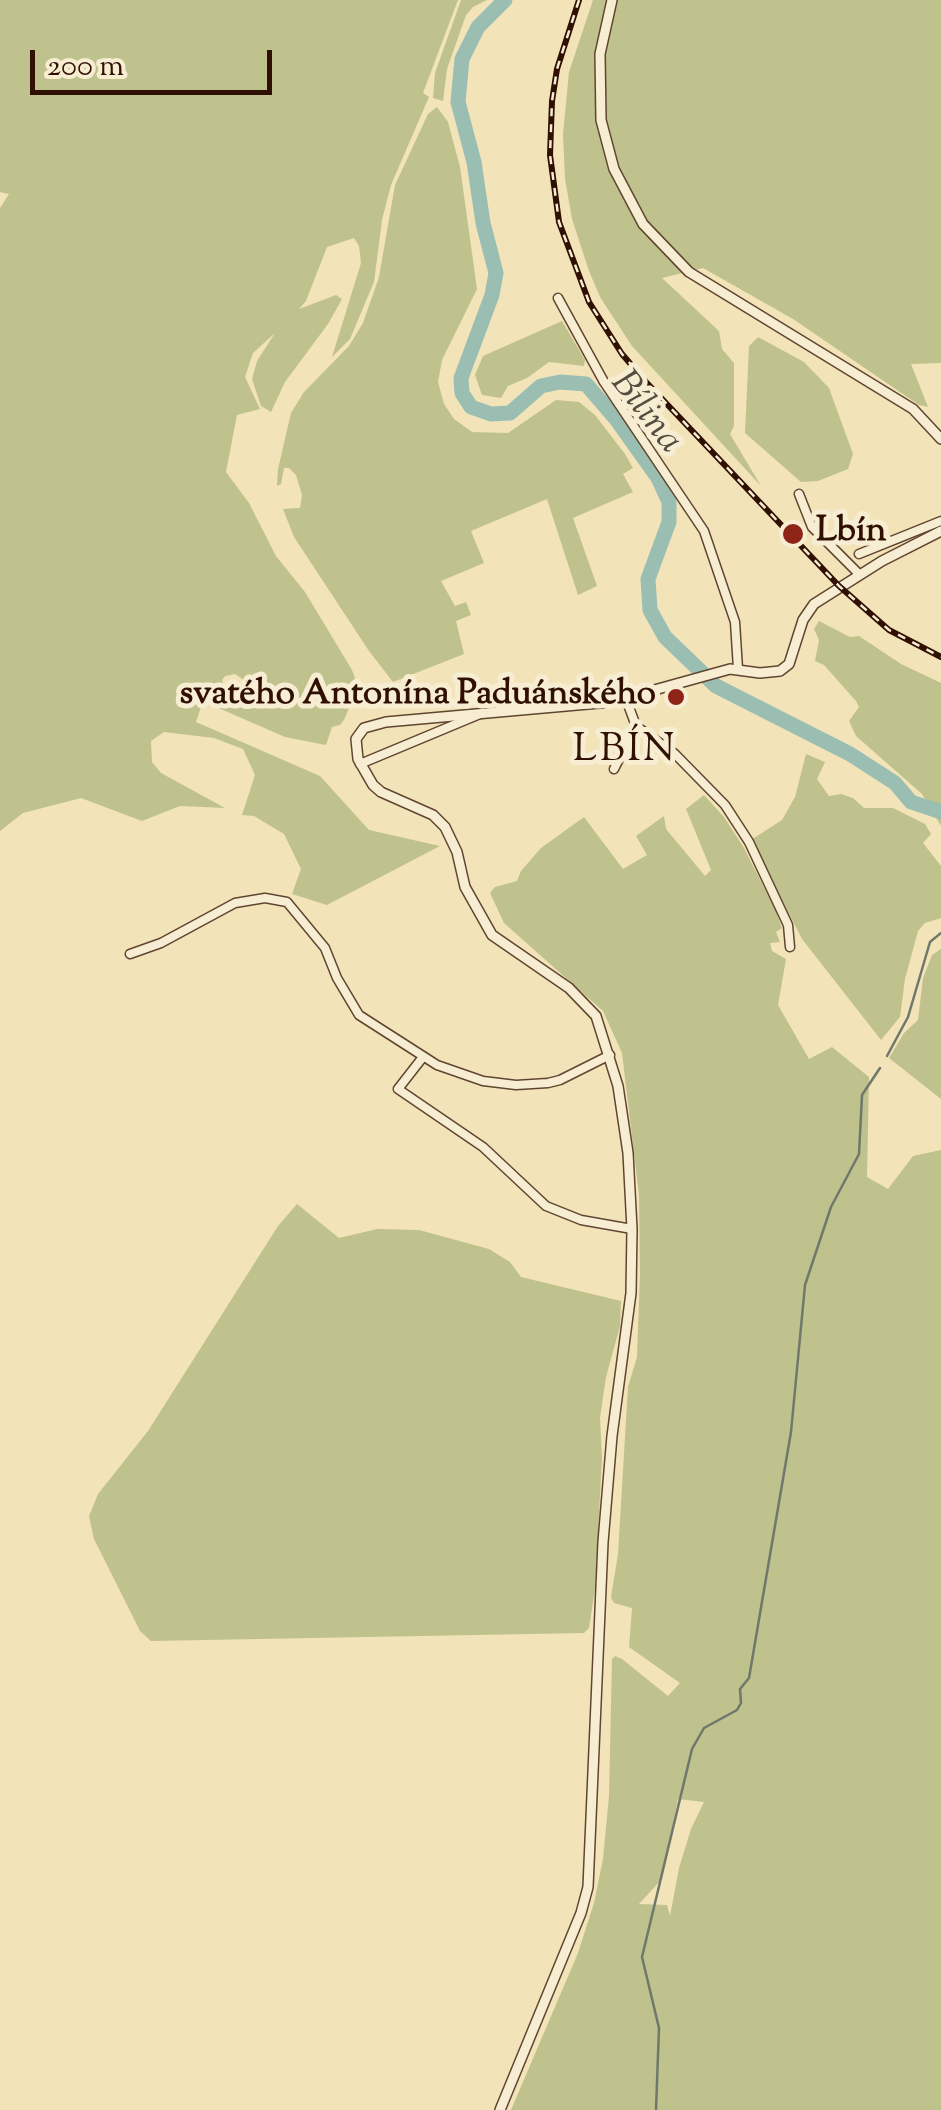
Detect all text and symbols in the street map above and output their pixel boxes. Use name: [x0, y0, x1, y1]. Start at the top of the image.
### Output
scale bar: [35, 30, 278, 92]
text: 200 m: [47, 46, 124, 89]
water label: Bílina: [598, 364, 690, 464]
place label: Lbín: [816, 513, 887, 555]
marker: Lbín: [780, 521, 806, 547]
place label: svatého Antonína Paduánského: [180, 676, 656, 718]
marker: svatého Antonína Paduánského: [665, 686, 687, 708]
district label: LBÍN: [573, 729, 677, 777]

